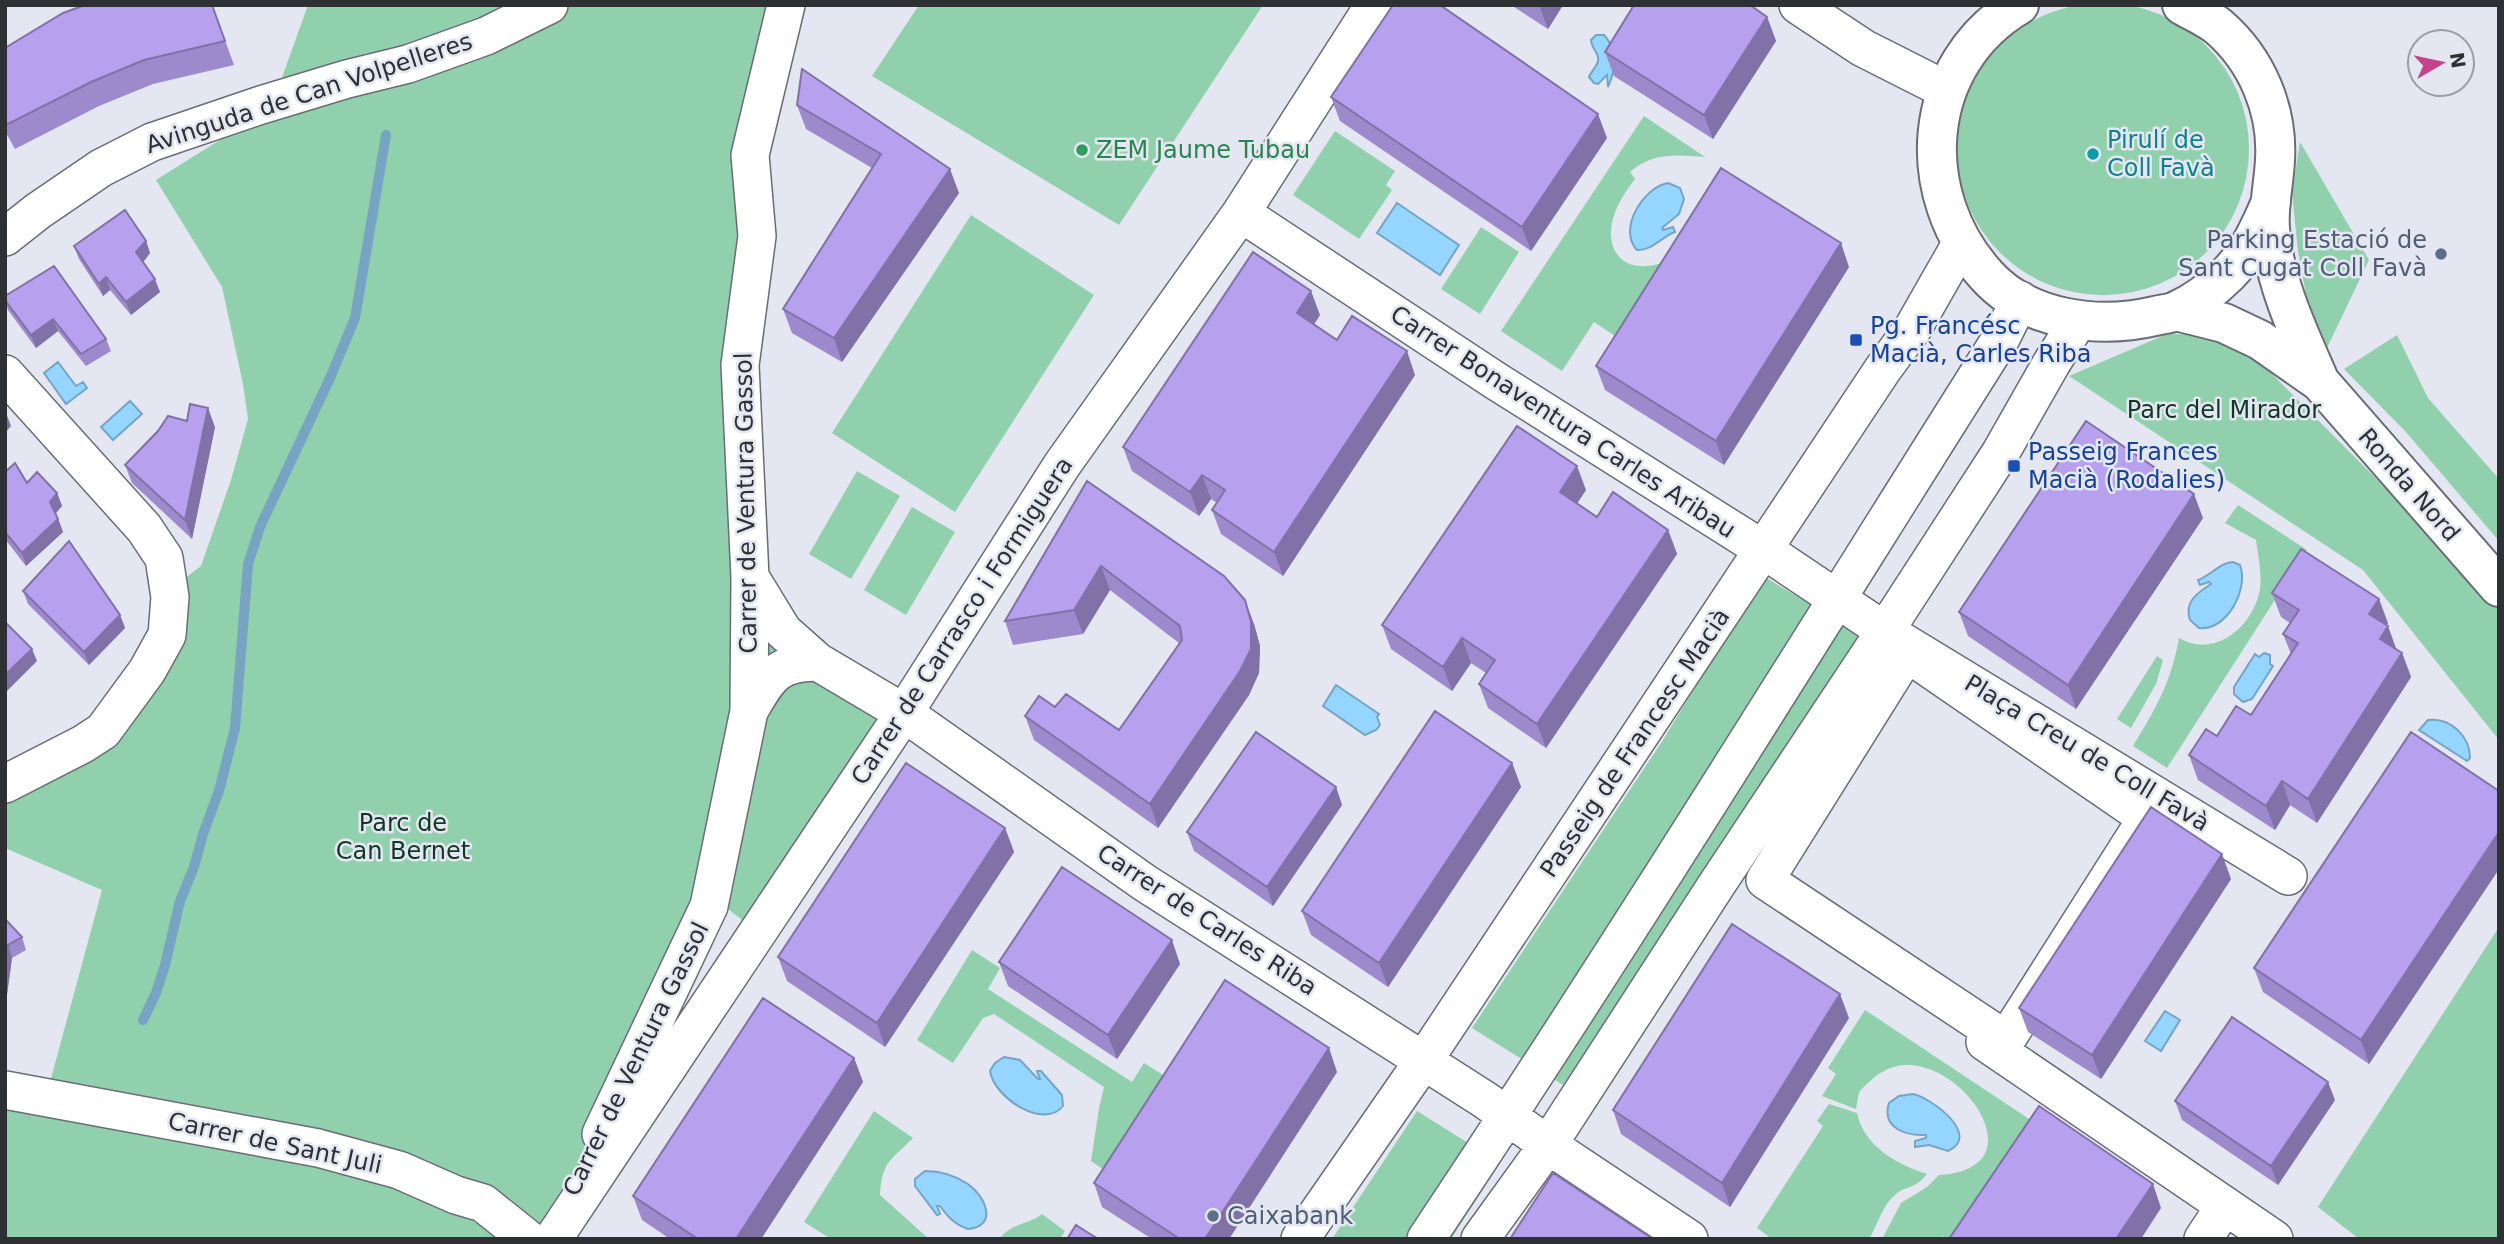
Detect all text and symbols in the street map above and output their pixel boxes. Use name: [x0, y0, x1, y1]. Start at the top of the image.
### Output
street label: Avinguda de Can Volpelleres: [142, 27, 476, 159]
north arrow: [2406, 28, 2476, 98]
text: N: [2446, 51, 2470, 70]
place label: Pirulí de Coll Favà: [2107, 126, 2215, 182]
place label: ZEM Jaume Tubau: [1096, 136, 1310, 164]
marker: ZEM Jaume Tubau: [1074, 142, 1090, 158]
marker: Pirulí de Coll Favà: [2085, 146, 2101, 162]
place label: Parking Estació de Sant Cugat Coll Favà: [2178, 226, 2427, 282]
marker: Parking Estació de Sant Cugat Coll Favà: [2433, 246, 2449, 262]
street label: Carrer Bonaventura Carles Aribau: [1385, 300, 1741, 544]
place label: Pg. Francésc Macià, Carles Riba: [1870, 312, 2091, 368]
marker: Pg. Francésc Macià, Carles Riba: [1848, 332, 1864, 348]
street label: Carrer de Ventura Gassol: [729, 352, 763, 654]
park label: Parc del Mirador: [2127, 396, 2321, 424]
street label: Ronda Nord: [2352, 423, 2466, 547]
place label: Passeig Frances Macià (Rodalies): [2028, 438, 2225, 494]
street label: Carrer de Carrasco i Formiguera: [845, 452, 1079, 790]
marker: Passeig Frances Macià (Rodalies): [2006, 458, 2022, 474]
street label: Passeig de Francesc Macià: [1534, 603, 1736, 883]
street label: Plaça Creu de Coll Favà: [1960, 669, 2214, 837]
park label: Parc de Can Bernet: [336, 809, 470, 865]
street label: Carrer de Carles Riba: [1092, 838, 1322, 1002]
street label: Carrer de Ventura Gassol: [557, 918, 715, 1200]
street label: Carrer de Sant Juli: [165, 1107, 385, 1179]
place label: Caixabank: [1227, 1202, 1353, 1230]
marker: Caixabank: [1205, 1208, 1221, 1224]

